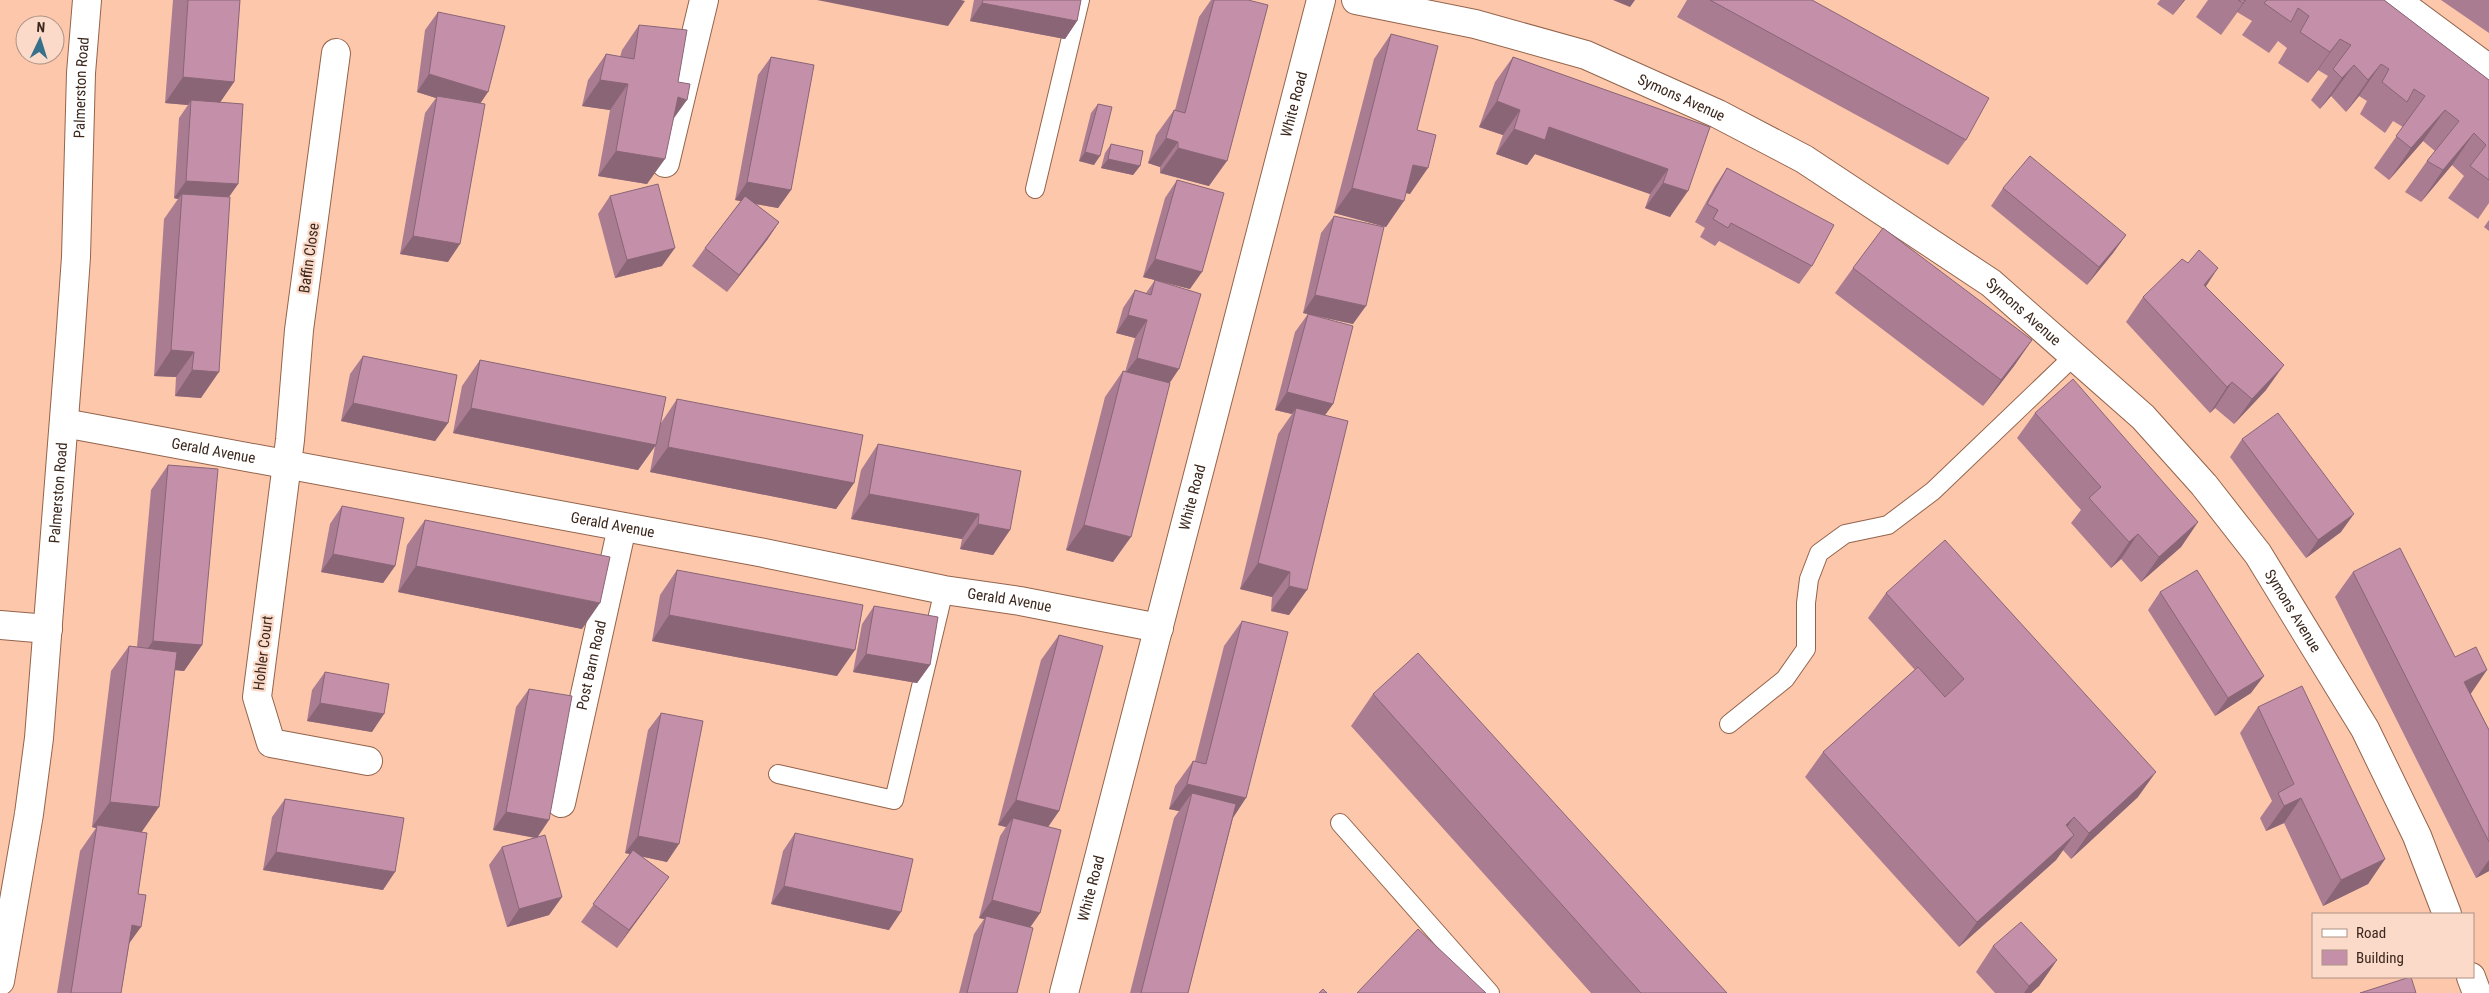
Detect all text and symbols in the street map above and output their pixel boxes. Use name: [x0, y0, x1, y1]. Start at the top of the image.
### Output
north arrow: [15, 15, 65, 65]
text: N: [36, 19, 46, 35]
street label: Palmerston Road: [70, 36, 93, 139]
street label: White Road: [1277, 69, 1311, 139]
street label: Symons Avenue: [1635, 70, 1728, 125]
street label: Baffin Close: [295, 222, 323, 294]
street label: Symons Avenue: [1982, 274, 2065, 349]
street label: Gerald Avenue: [170, 434, 257, 467]
street label: Palmerston Road: [45, 442, 71, 544]
street label: White Road: [1175, 463, 1209, 532]
street label: Gerald Avenue: [569, 508, 656, 541]
street label: Symons Avenue: [2261, 566, 2325, 656]
street label: Gerald Avenue: [966, 585, 1053, 616]
street label: Hohler Court: [249, 615, 277, 691]
street label: Post Barn Road: [573, 619, 610, 712]
street label: White Road: [1074, 854, 1108, 923]
legend: [2312, 913, 2474, 978]
text: Road: [2356, 924, 2386, 942]
text: Building: [2356, 949, 2404, 967]

